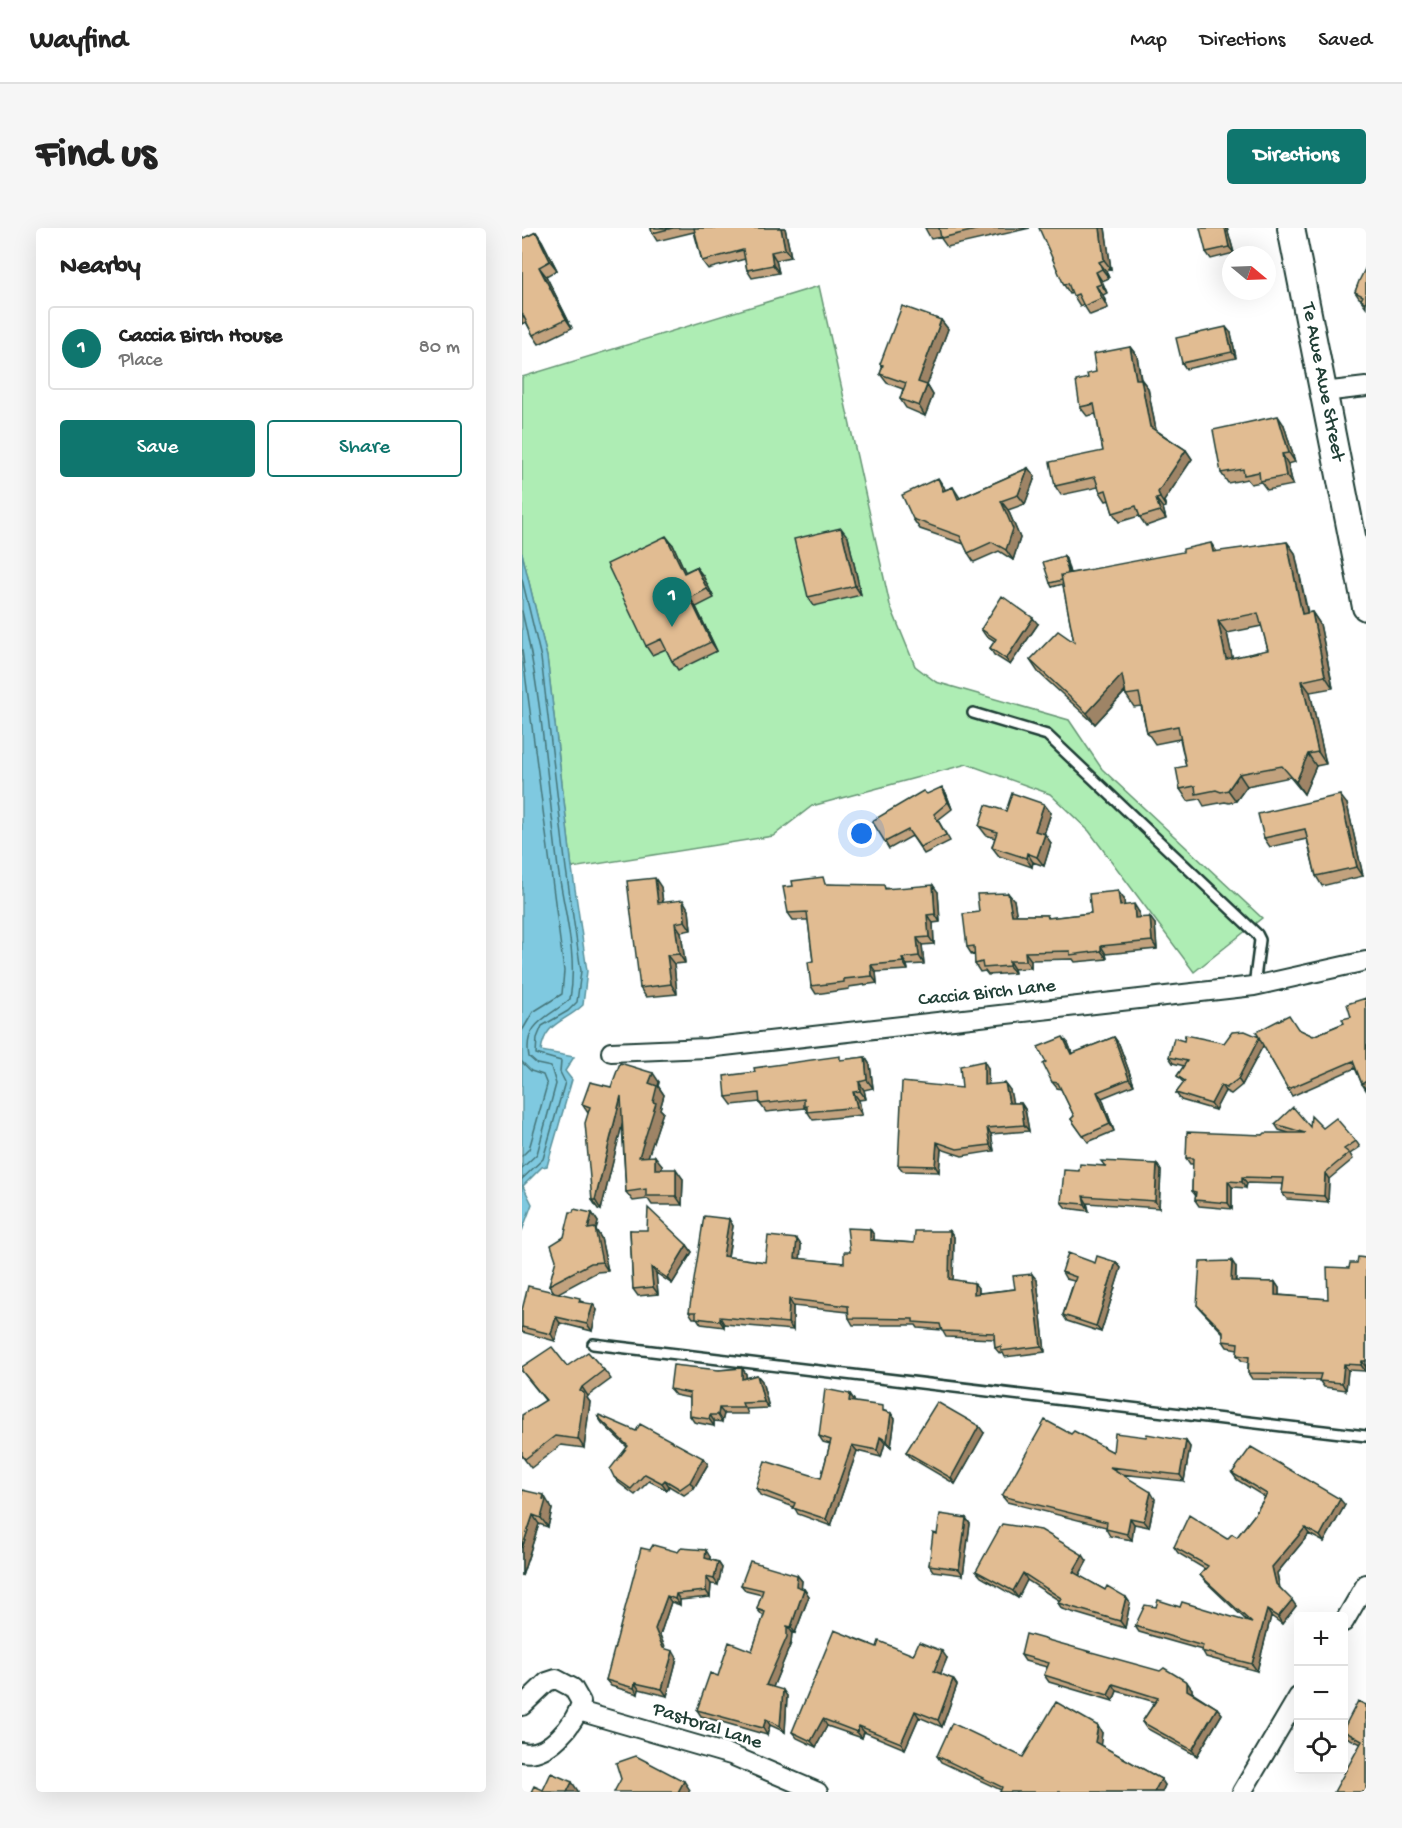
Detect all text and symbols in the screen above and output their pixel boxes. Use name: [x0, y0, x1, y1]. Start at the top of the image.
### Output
text: Wayfind: [30, 25, 127, 58]
text: Map: [1130, 29, 1167, 54]
text: Directions: [1200, 29, 1285, 54]
text: Saved: [1318, 29, 1372, 54]
button: Directions: [1227, 129, 1366, 184]
text: Find us: [36, 132, 156, 181]
north arrow: [1222, 246, 1276, 300]
text: Nearby: [60, 252, 141, 283]
street label: Te Awe Awe Street: [1295, 300, 1349, 465]
text: Caccia Birch House: [119, 324, 282, 350]
text: 1: [77, 337, 86, 360]
text: 80 m: [419, 337, 460, 360]
text: Place: [119, 350, 163, 373]
button: Save: [60, 420, 255, 477]
button: Share: [267, 420, 462, 477]
pin: 1: [652, 578, 692, 627]
your location: [847, 819, 876, 848]
street label: Caccia Birch Lane: [917, 975, 1057, 1013]
map controls: [1294, 1612, 1348, 1774]
button: +: [1294, 1612, 1348, 1666]
button: −: [1294, 1666, 1348, 1720]
street label: Pastoral Lane: [648, 1698, 765, 1756]
button: locate: [1294, 1720, 1348, 1774]

